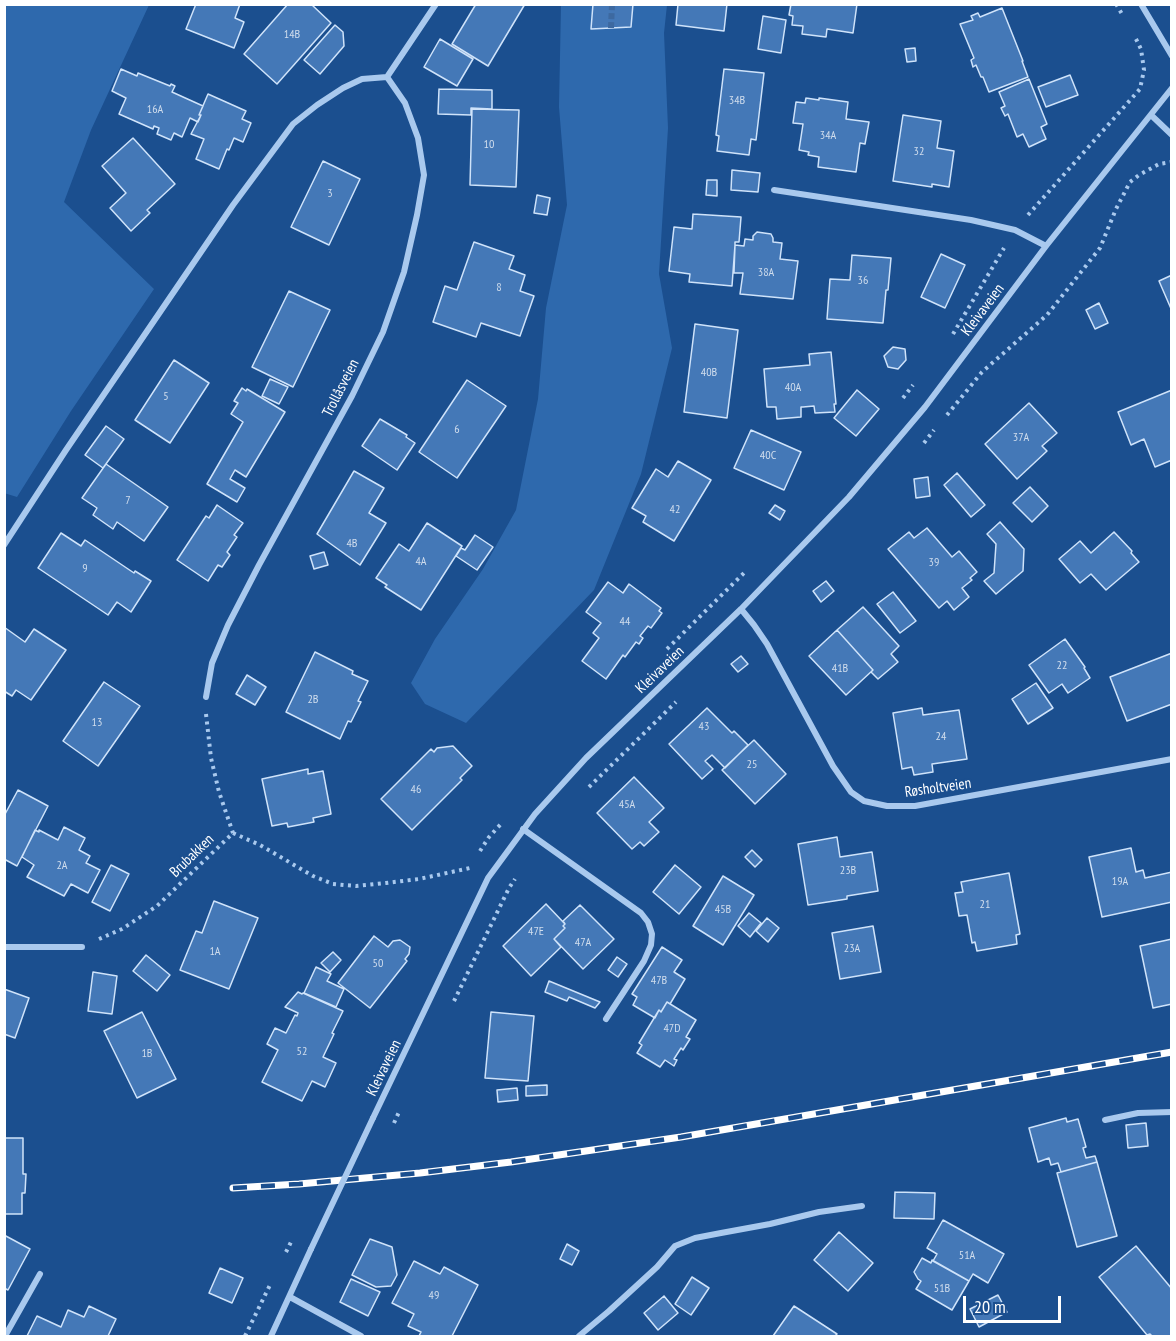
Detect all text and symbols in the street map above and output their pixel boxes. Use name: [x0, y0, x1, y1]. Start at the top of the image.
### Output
house number: 14B: [284, 28, 300, 42]
house number: 34B: [729, 94, 745, 108]
house number: 16A: [147, 103, 163, 117]
house number: 34A: [820, 129, 836, 143]
house number: 10: [484, 138, 494, 152]
house number: 32: [914, 145, 924, 159]
house number: 3: [327, 187, 333, 201]
house number: 38A: [758, 266, 774, 280]
house number: 36: [858, 274, 868, 288]
house number: 8: [496, 281, 502, 295]
street label: Kleivaveien: [958, 281, 1008, 339]
street label: Trollåsveien: [319, 356, 363, 420]
house number: 40B: [701, 366, 717, 380]
house number: 40A: [785, 381, 801, 395]
house number: 5: [163, 390, 169, 404]
house number: 6: [454, 423, 460, 437]
house number: 37A: [1013, 431, 1029, 445]
house number: 40C: [760, 449, 776, 463]
house number: 7: [125, 494, 131, 508]
house number: 42: [670, 503, 680, 517]
house number: 4B: [346, 537, 358, 551]
house number: 4A: [415, 555, 427, 569]
house number: 39: [929, 556, 939, 570]
house number: 9: [82, 562, 88, 576]
house number: 44: [620, 615, 630, 629]
street label: Kleivaveien: [632, 643, 688, 697]
house number: 22: [1057, 659, 1067, 673]
house number: 41B: [832, 662, 848, 676]
house number: 2B: [307, 693, 319, 707]
house number: 13: [92, 716, 102, 730]
house number: 43: [699, 720, 709, 734]
house number: 24: [936, 730, 946, 744]
house number: 25: [747, 758, 757, 772]
street label: Røsholtveien: [904, 774, 972, 802]
house number: 46: [411, 783, 421, 797]
house number: 45A: [619, 798, 635, 812]
street label: Brubakken: [166, 831, 218, 881]
house number: 2A: [56, 859, 68, 873]
house number: 23B: [840, 864, 856, 878]
house number: 19A: [1112, 875, 1128, 889]
house number: 21: [980, 898, 990, 912]
house number: 45B: [715, 903, 731, 917]
house number: 47E: [528, 925, 544, 939]
house number: 47A: [575, 936, 591, 950]
house number: 23A: [844, 942, 860, 956]
house number: 1A: [209, 945, 221, 959]
house number: 50: [373, 957, 383, 971]
house number: 47B: [651, 974, 667, 988]
house number: 47D: [663, 1022, 681, 1036]
street label: Kleivaveien: [363, 1037, 405, 1099]
house number: 52: [297, 1045, 307, 1059]
house number: 1B: [141, 1047, 153, 1061]
house number: 51A: [959, 1249, 975, 1263]
house number: 51B: [934, 1282, 950, 1296]
scale bar: [966, 1284, 1064, 1322]
house number: 49: [429, 1289, 439, 1303]
text: 20 m: [974, 1295, 1006, 1318]

